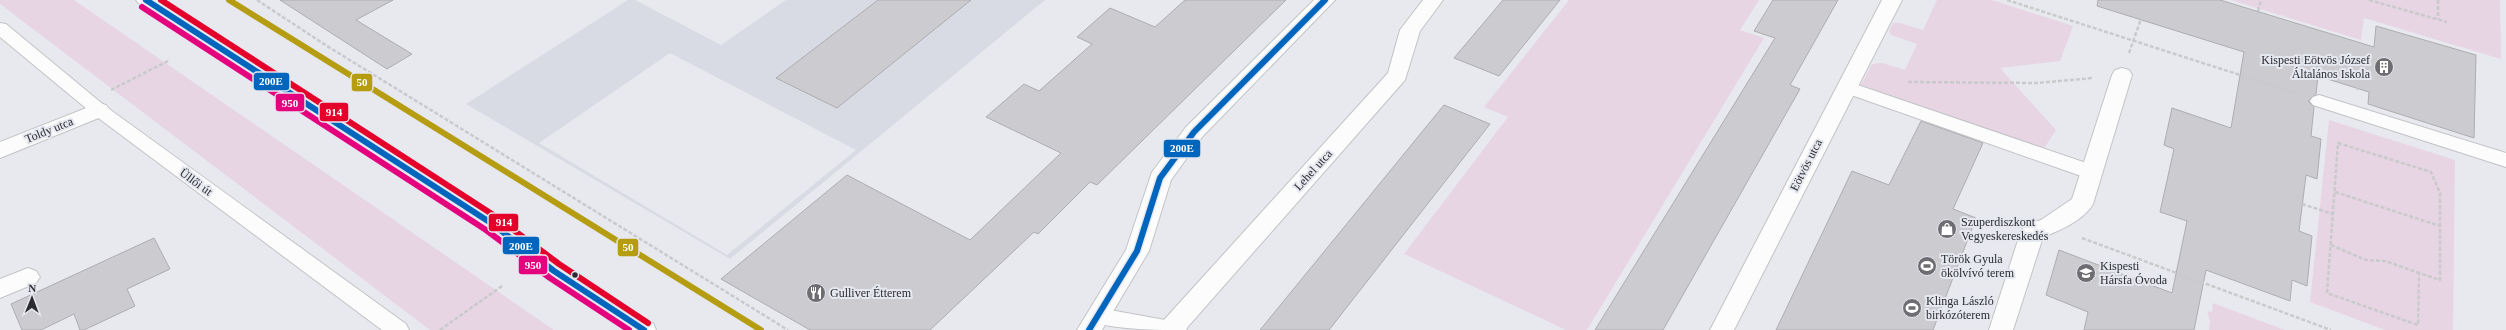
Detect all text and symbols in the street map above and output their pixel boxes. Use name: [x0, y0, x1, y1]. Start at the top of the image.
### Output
place label: Kispesti Eötvös József Általános Iskola: [2261, 53, 2371, 81]
building icon: Kispesti Eötvös József Általános Iskola: [2373, 56, 2395, 78]
line badge: 200E: [253, 72, 290, 91]
line badge: 50: [351, 73, 373, 92]
text: 200E: [259, 75, 283, 87]
text: 50: [357, 76, 368, 88]
line badge: 950: [275, 93, 305, 112]
text: 950: [282, 97, 299, 109]
line badge: 914: [319, 102, 349, 122]
text: 914: [326, 106, 343, 118]
street label: Toldy utca: [23, 114, 76, 146]
street label: Eötvös utca: [1787, 136, 1825, 193]
line badge: 200E: [1163, 139, 1201, 158]
text: 200E: [1170, 142, 1194, 154]
street label: Lehel utca: [1291, 146, 1335, 193]
street label: Üllői út: [177, 165, 216, 199]
line badge: 914: [488, 213, 519, 232]
place label: Szuperdiszkont Vegyeskereskedés: [1961, 215, 2049, 243]
text: 914: [496, 216, 513, 228]
shop icon: Szuperdiszkont Vegyeskereskedés: [1936, 218, 1958, 240]
line badge: 200E: [502, 236, 540, 255]
line badge: 50: [617, 238, 639, 257]
text: 200E: [509, 240, 533, 252]
text: 50: [623, 241, 634, 253]
place label: Török Gyula ökölvívó terem: [1941, 252, 2015, 280]
line badge: 950: [518, 255, 548, 275]
sports icon: Török Gyula ökölvívó terem: [1916, 255, 1938, 277]
text: 950: [525, 259, 542, 271]
place label: Kispesti Hársfa Óvoda: [2100, 259, 2168, 287]
school or university icon: Kispesti Hársfa Óvoda: [2075, 262, 2097, 284]
unlabelled marker: [570, 270, 580, 280]
north arrow: [12, 278, 52, 318]
text: N: [28, 282, 36, 294]
restaurant icon: Gulliver Étterem: [805, 282, 827, 304]
place label: Gulliver Étterem: [830, 286, 912, 300]
place label: Klinga László birkózóterem: [1926, 294, 1994, 322]
sports icon: Klinga László birkózóterem: [1901, 297, 1923, 319]

